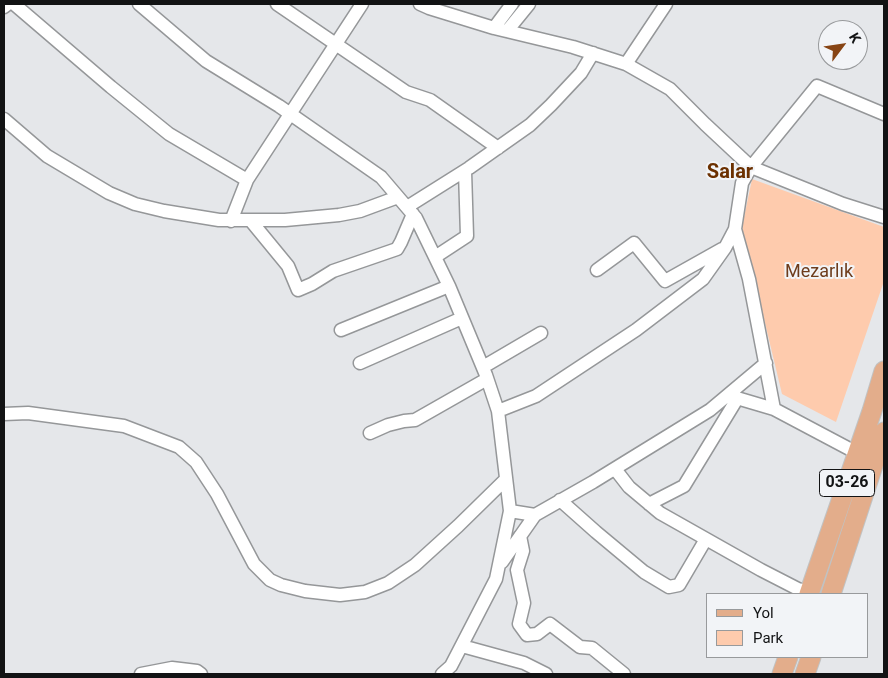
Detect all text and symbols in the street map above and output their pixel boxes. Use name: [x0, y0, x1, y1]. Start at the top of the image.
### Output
north arrow: [818, 20, 868, 70]
text: K: [846, 30, 864, 46]
district label: Salar: [707, 161, 753, 185]
park label: Mezarlık: [785, 261, 853, 283]
road number: 03-26: [820, 469, 874, 496]
legend: [706, 593, 868, 658]
text: Yol: [753, 604, 774, 622]
text: Park: [753, 629, 783, 647]

